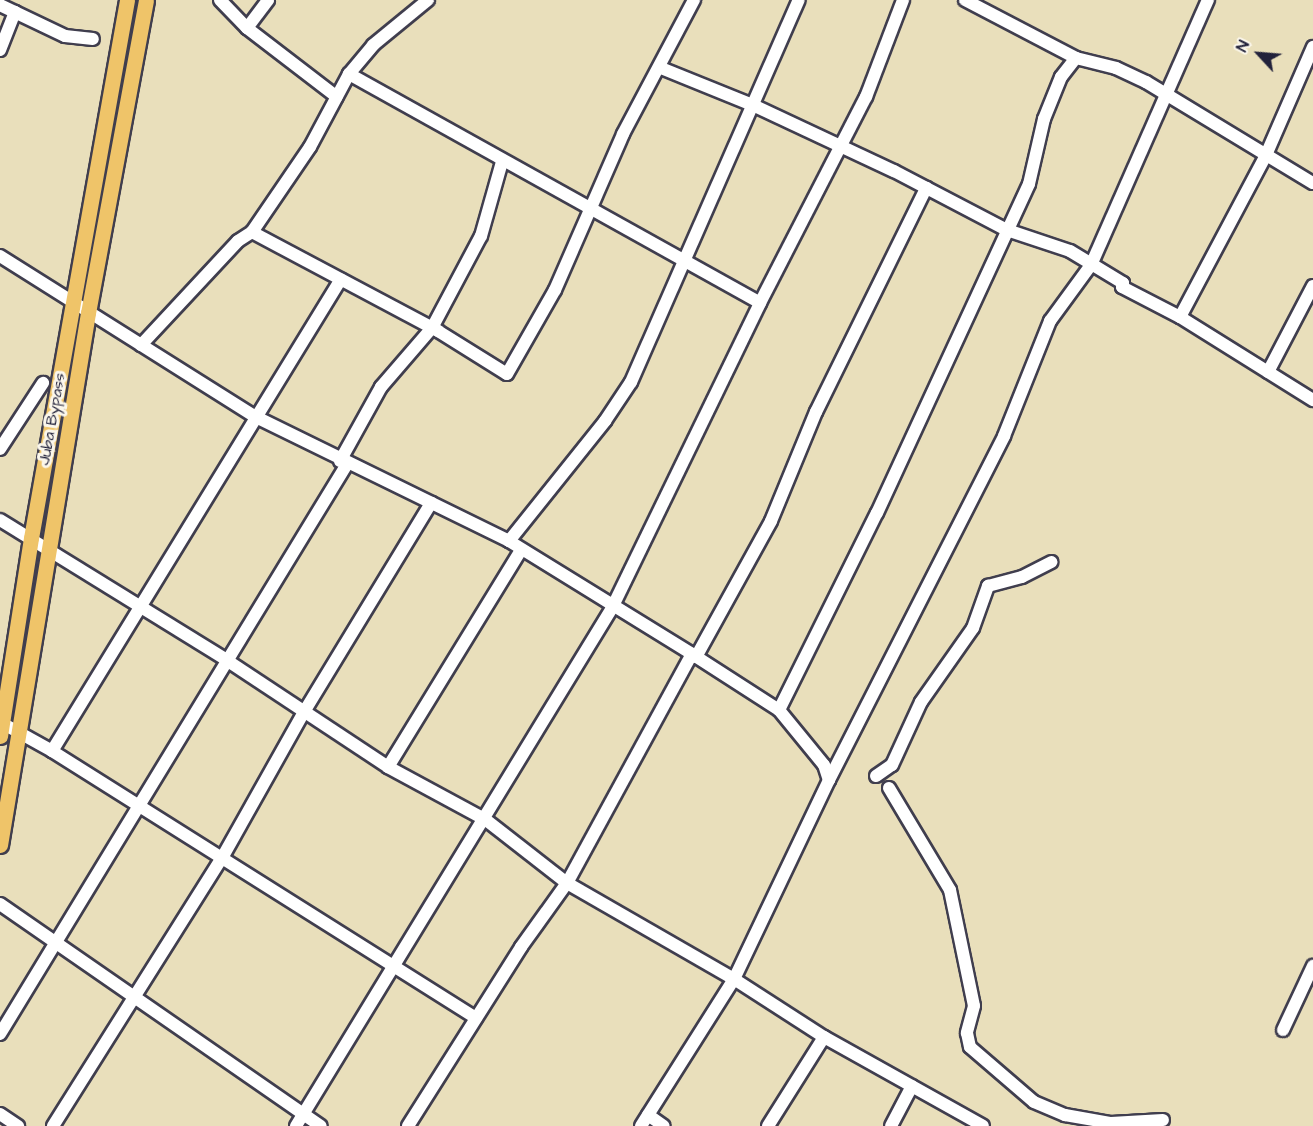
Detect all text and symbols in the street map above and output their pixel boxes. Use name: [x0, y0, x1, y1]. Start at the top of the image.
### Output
north arrow: [1229, 24, 1289, 84]
text: N: [1231, 37, 1255, 55]
street label: Juba Bypass: [34, 371, 70, 467]

